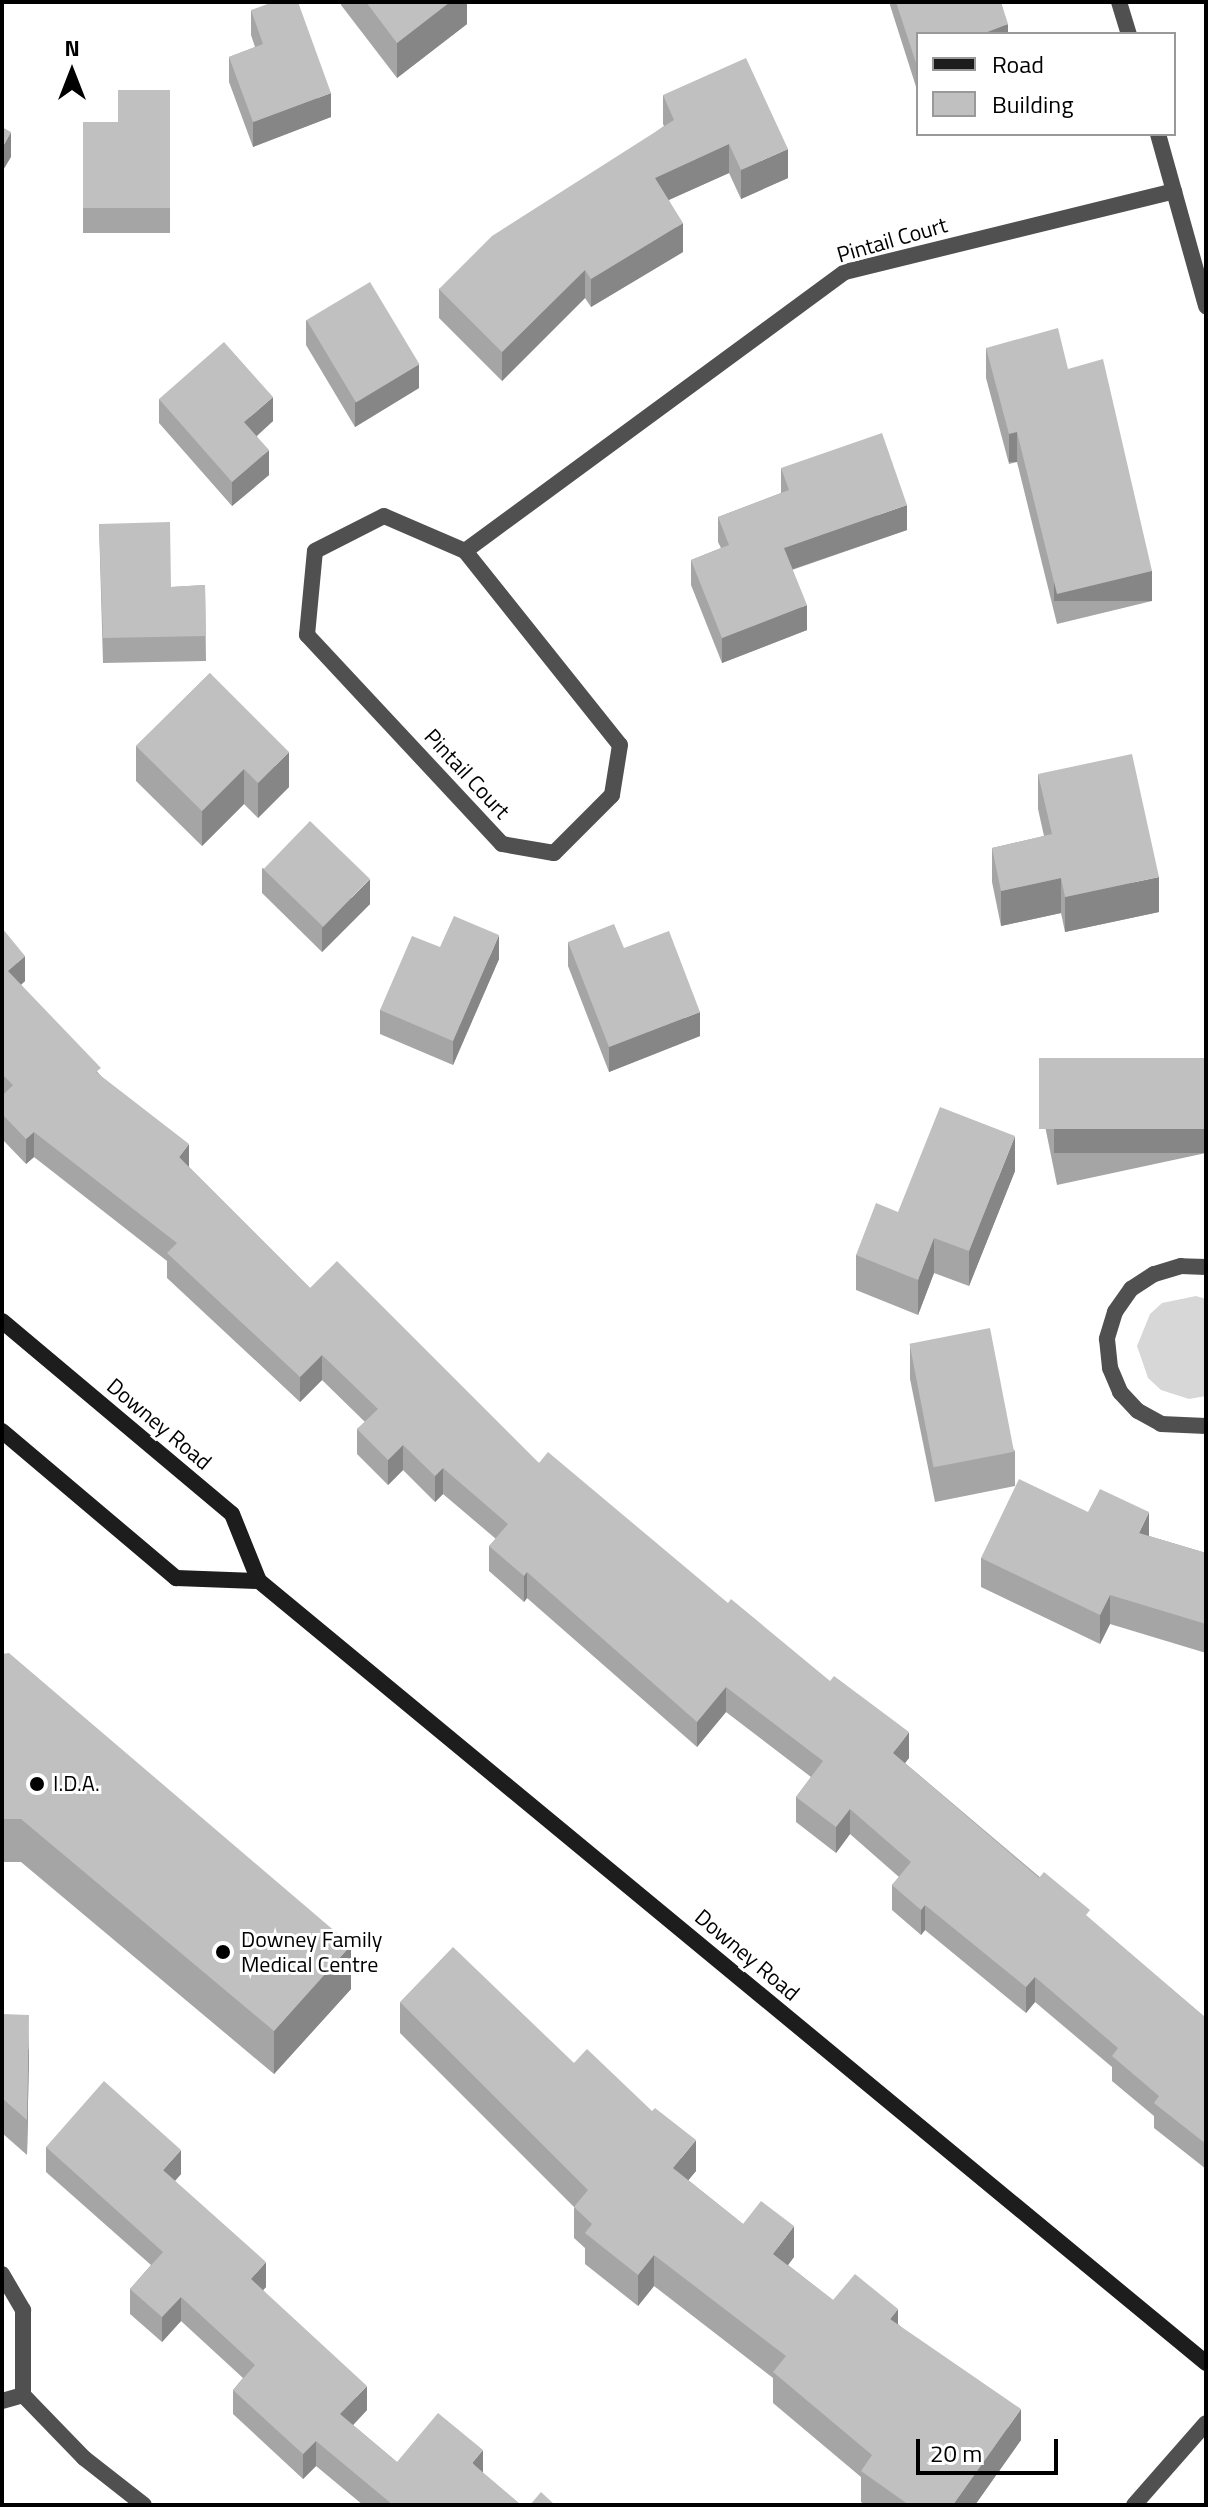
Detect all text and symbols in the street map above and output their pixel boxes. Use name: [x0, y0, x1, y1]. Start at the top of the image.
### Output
text: N: [64, 31, 80, 65]
north arrow: [32, 32, 112, 112]
legend: [916, 32, 1176, 136]
text: Road: [992, 46, 1044, 82]
text: Building: [992, 86, 1074, 122]
street label: Pintail Court: [834, 212, 950, 268]
street label: Pintail Court: [419, 724, 515, 824]
street label: Downey Road: [101, 1373, 217, 1475]
place label: I.D.A.: [53, 1771, 100, 1797]
marker: I.D.A.: [28, 1775, 46, 1793]
street label: Downey Road: [689, 1904, 805, 2006]
place label: Downey Family Medical Centre: [241, 1926, 382, 1978]
marker: Downey Family Medical Centre: [212, 1941, 234, 1963]
scale bar: [920, 2423, 1062, 2473]
text: 20 m: [930, 2435, 982, 2471]

